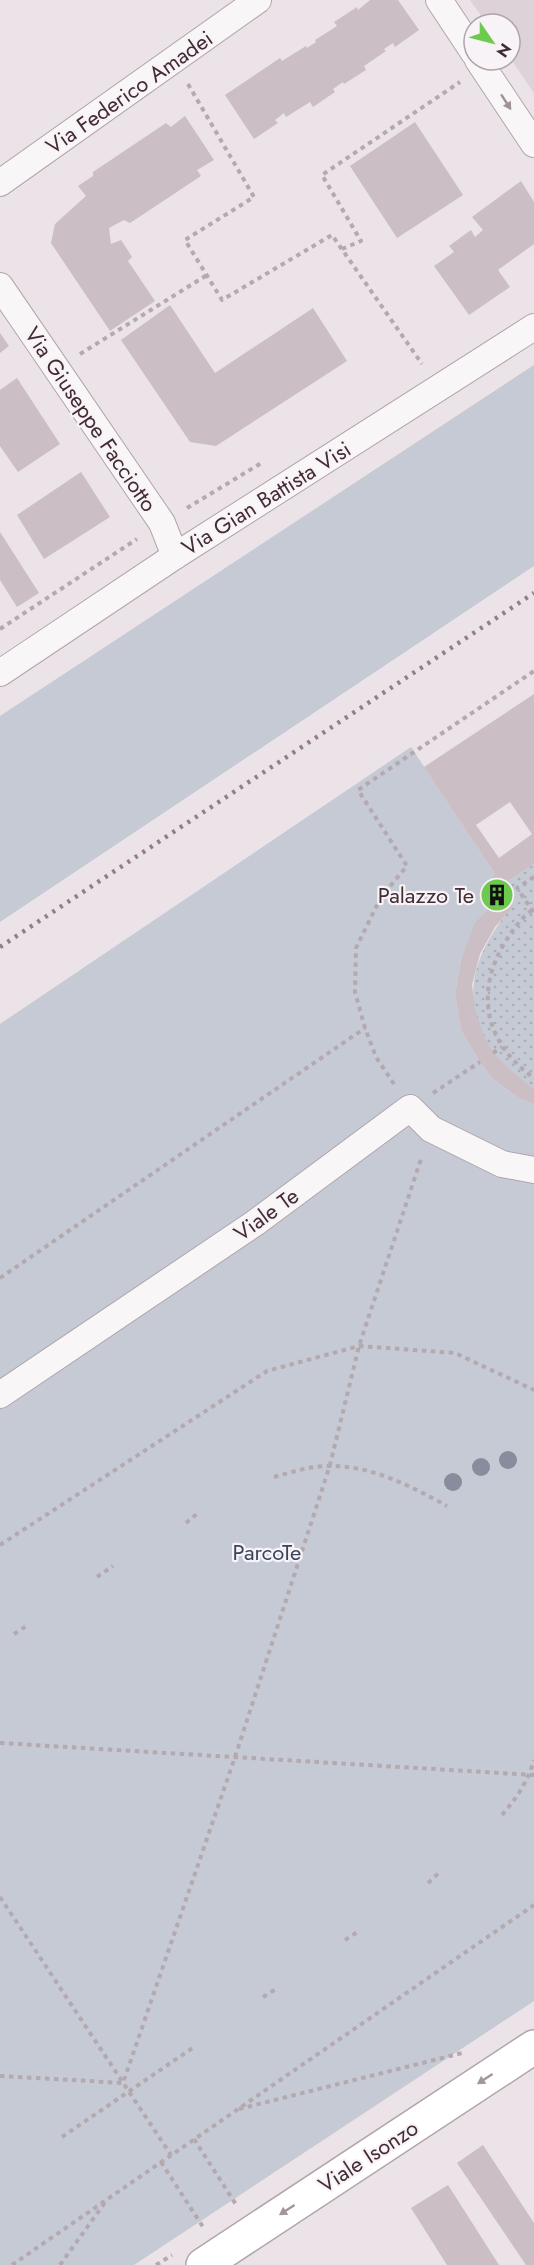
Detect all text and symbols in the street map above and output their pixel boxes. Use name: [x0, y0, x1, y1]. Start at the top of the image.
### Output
north arrow: [462, 12, 522, 72]
street label: Via Federico Amadei: [39, 22, 219, 162]
text: N: [491, 39, 517, 62]
one-way arrow: [500, 94, 511, 110]
street label: Via Giuseppe Facciotto: [17, 320, 165, 518]
street label: Via Gian Battista Visi: [175, 433, 357, 563]
building icon: Palazzo Te: [479, 877, 515, 913]
place label: Palazzo Te: [378, 879, 474, 911]
street label: Viale Te: [227, 1180, 305, 1248]
park label: ParcoTe: [233, 1536, 301, 1568]
one-way arrow: [477, 2074, 493, 2085]
street label: Viale Isonzo: [312, 2112, 424, 2200]
one-way arrow: [279, 2204, 295, 2215]

